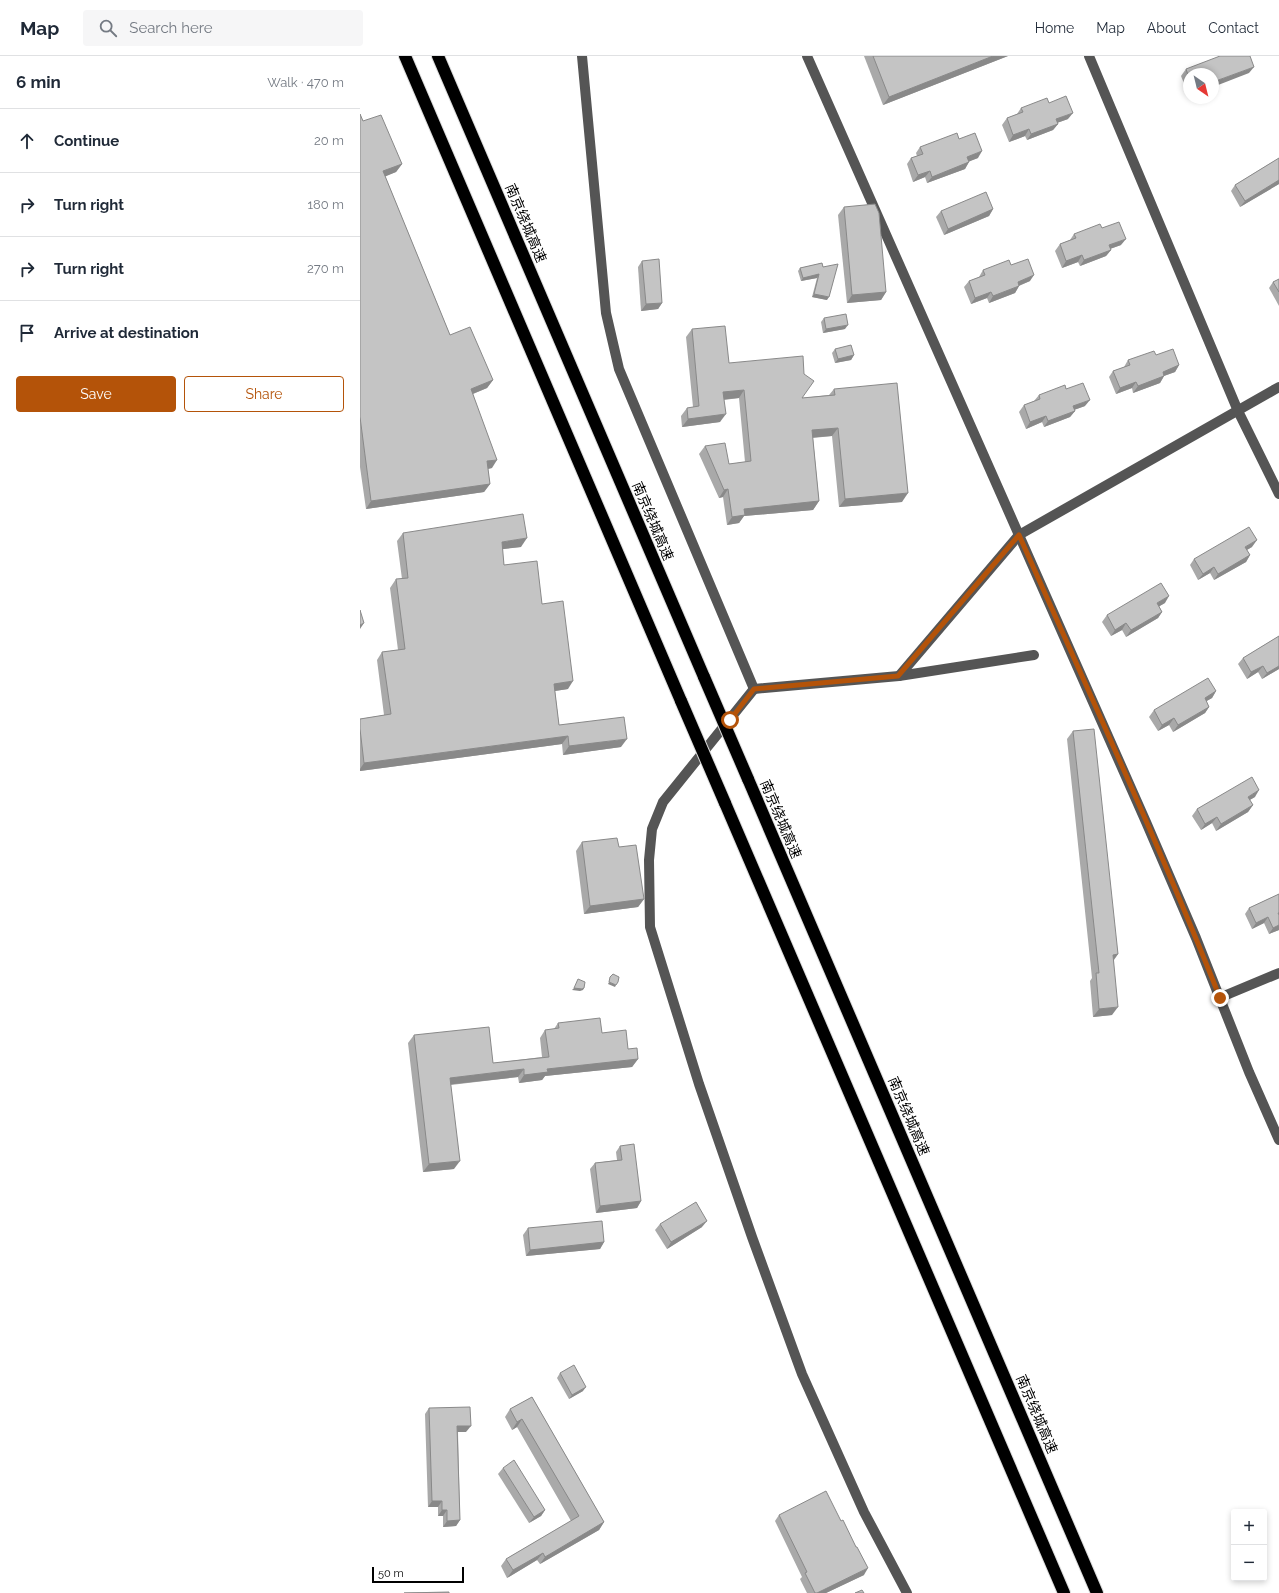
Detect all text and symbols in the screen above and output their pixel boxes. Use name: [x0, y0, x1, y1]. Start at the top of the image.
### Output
search box: [83, 10, 363, 46]
text: Map: [20, 17, 59, 39]
icon: search: [97, 17, 119, 39]
text: Search here: [129, 19, 213, 37]
text: Home: [1035, 20, 1074, 36]
text: Map: [1096, 20, 1125, 36]
text: About: [1147, 20, 1186, 36]
text: Contact: [1208, 20, 1259, 36]
north arrow: [1183, 68, 1219, 104]
text: 6 min: [16, 72, 61, 92]
text: Walk · 470 m: [267, 75, 344, 90]
icon: ahead: [16, 130, 38, 152]
text: Continue: [54, 132, 119, 150]
text: 20 m: [314, 133, 344, 148]
street label: 南京绕城高速: [502, 181, 550, 265]
icon: right: [16, 194, 38, 216]
text: Turn right: [54, 196, 124, 214]
text: 180 m: [308, 197, 344, 212]
icon: right: [16, 258, 38, 280]
text: Turn right: [54, 260, 124, 278]
text: 270 m: [307, 261, 344, 276]
icon: arrive: [16, 322, 38, 344]
text: Arrive at destination: [54, 324, 199, 342]
button: Save: [16, 376, 176, 412]
button: Share: [184, 376, 344, 412]
street label: 南京绕城高速: [629, 479, 677, 563]
route start: [721, 711, 739, 729]
street label: 南京绕城高速: [757, 777, 805, 861]
route end: [1211, 989, 1229, 1007]
street label: 南京绕城高速: [885, 1074, 933, 1158]
street label: 南京绕城高速: [1013, 1372, 1061, 1456]
map controls: [1231, 1509, 1267, 1581]
button: +: [1231, 1509, 1267, 1545]
button: −: [1231, 1545, 1267, 1581]
scale bar: [372, 1565, 464, 1584]
text: 50 m: [378, 1567, 404, 1580]

